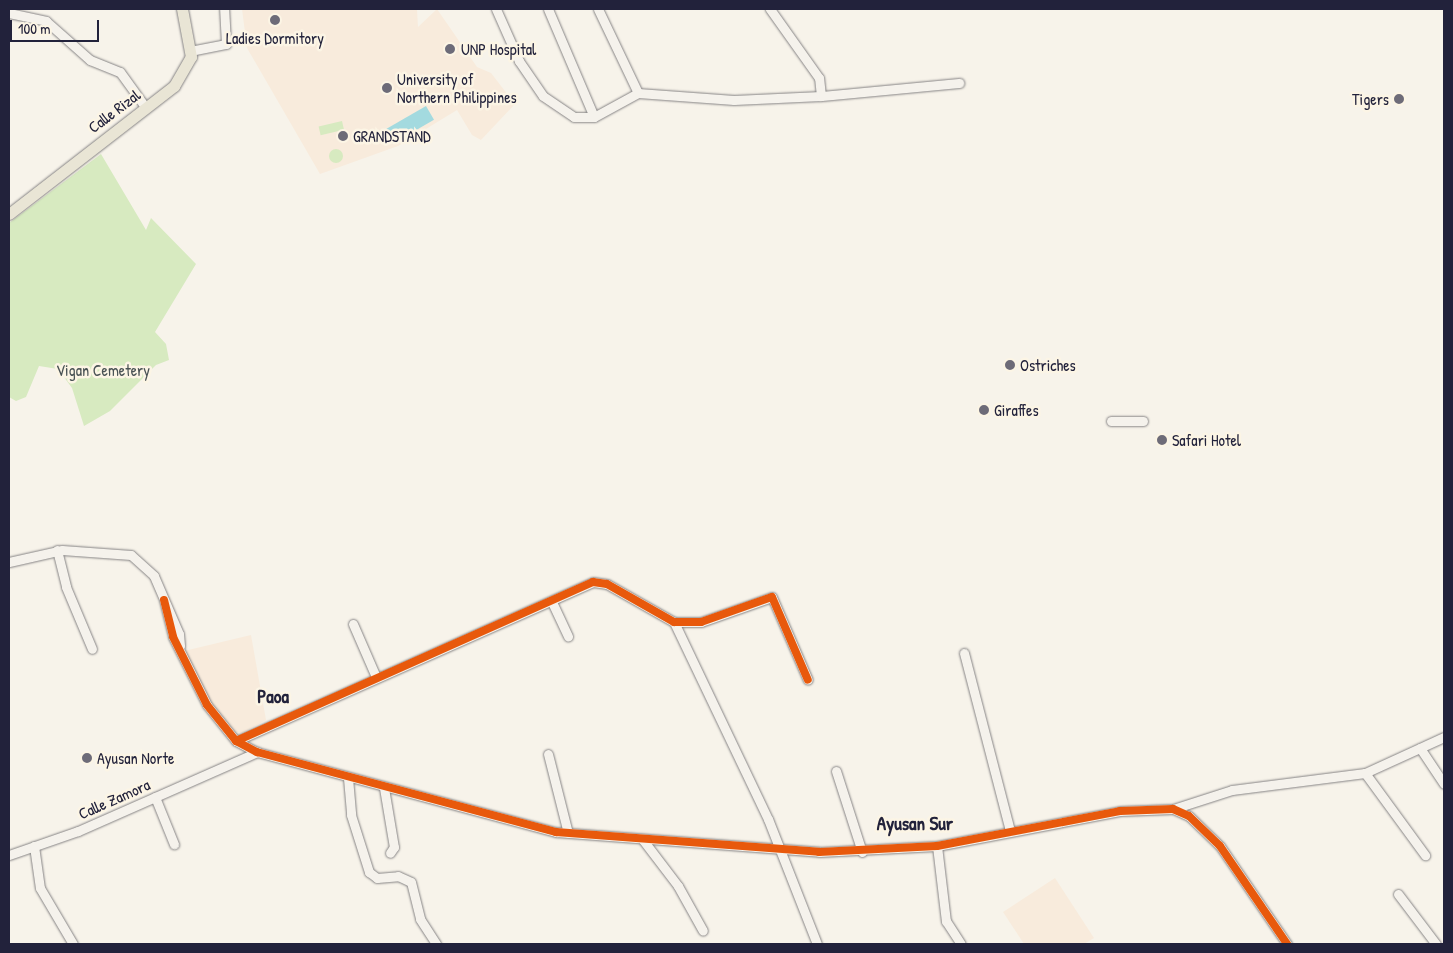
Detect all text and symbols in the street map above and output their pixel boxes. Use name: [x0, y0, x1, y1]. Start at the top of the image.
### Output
scale bar: [12, 10, 101, 42]
marker: Ladies Dormitory: [269, 14, 281, 26]
text: 100 m: [18, 18, 51, 39]
place label: Ladies Dormitory: [226, 28, 324, 48]
place label: UNP Hospital: [461, 39, 536, 59]
marker: UNP Hospital: [443, 42, 457, 56]
place label: University of Northern Philippines: [397, 69, 517, 107]
marker: University of Northern Philippines: [381, 82, 393, 94]
street label: Calle Rizal: [84, 85, 144, 137]
place label: Tigers: [1352, 89, 1389, 109]
marker: Tigers: [1393, 93, 1405, 105]
place label: GRANDSTAND: [353, 126, 431, 146]
marker: GRANDSTAND: [337, 130, 349, 142]
place label: Ostriches: [1020, 355, 1076, 375]
marker: Ostriches: [1004, 359, 1016, 371]
park label: Vigan Cemetery: [56, 360, 150, 380]
place label: Giraffes: [994, 400, 1039, 420]
marker: Giraffes: [978, 404, 990, 416]
place label: Safari Hotel: [1172, 430, 1241, 450]
marker: Safari Hotel: [1156, 434, 1168, 446]
district label: Paoa: [257, 686, 289, 708]
place label: Ayusan Norte: [97, 748, 174, 768]
marker: Ayusan Norte: [81, 752, 93, 764]
street label: Calle Zamora: [75, 775, 153, 823]
district label: Ayusan Sur: [877, 813, 953, 835]

